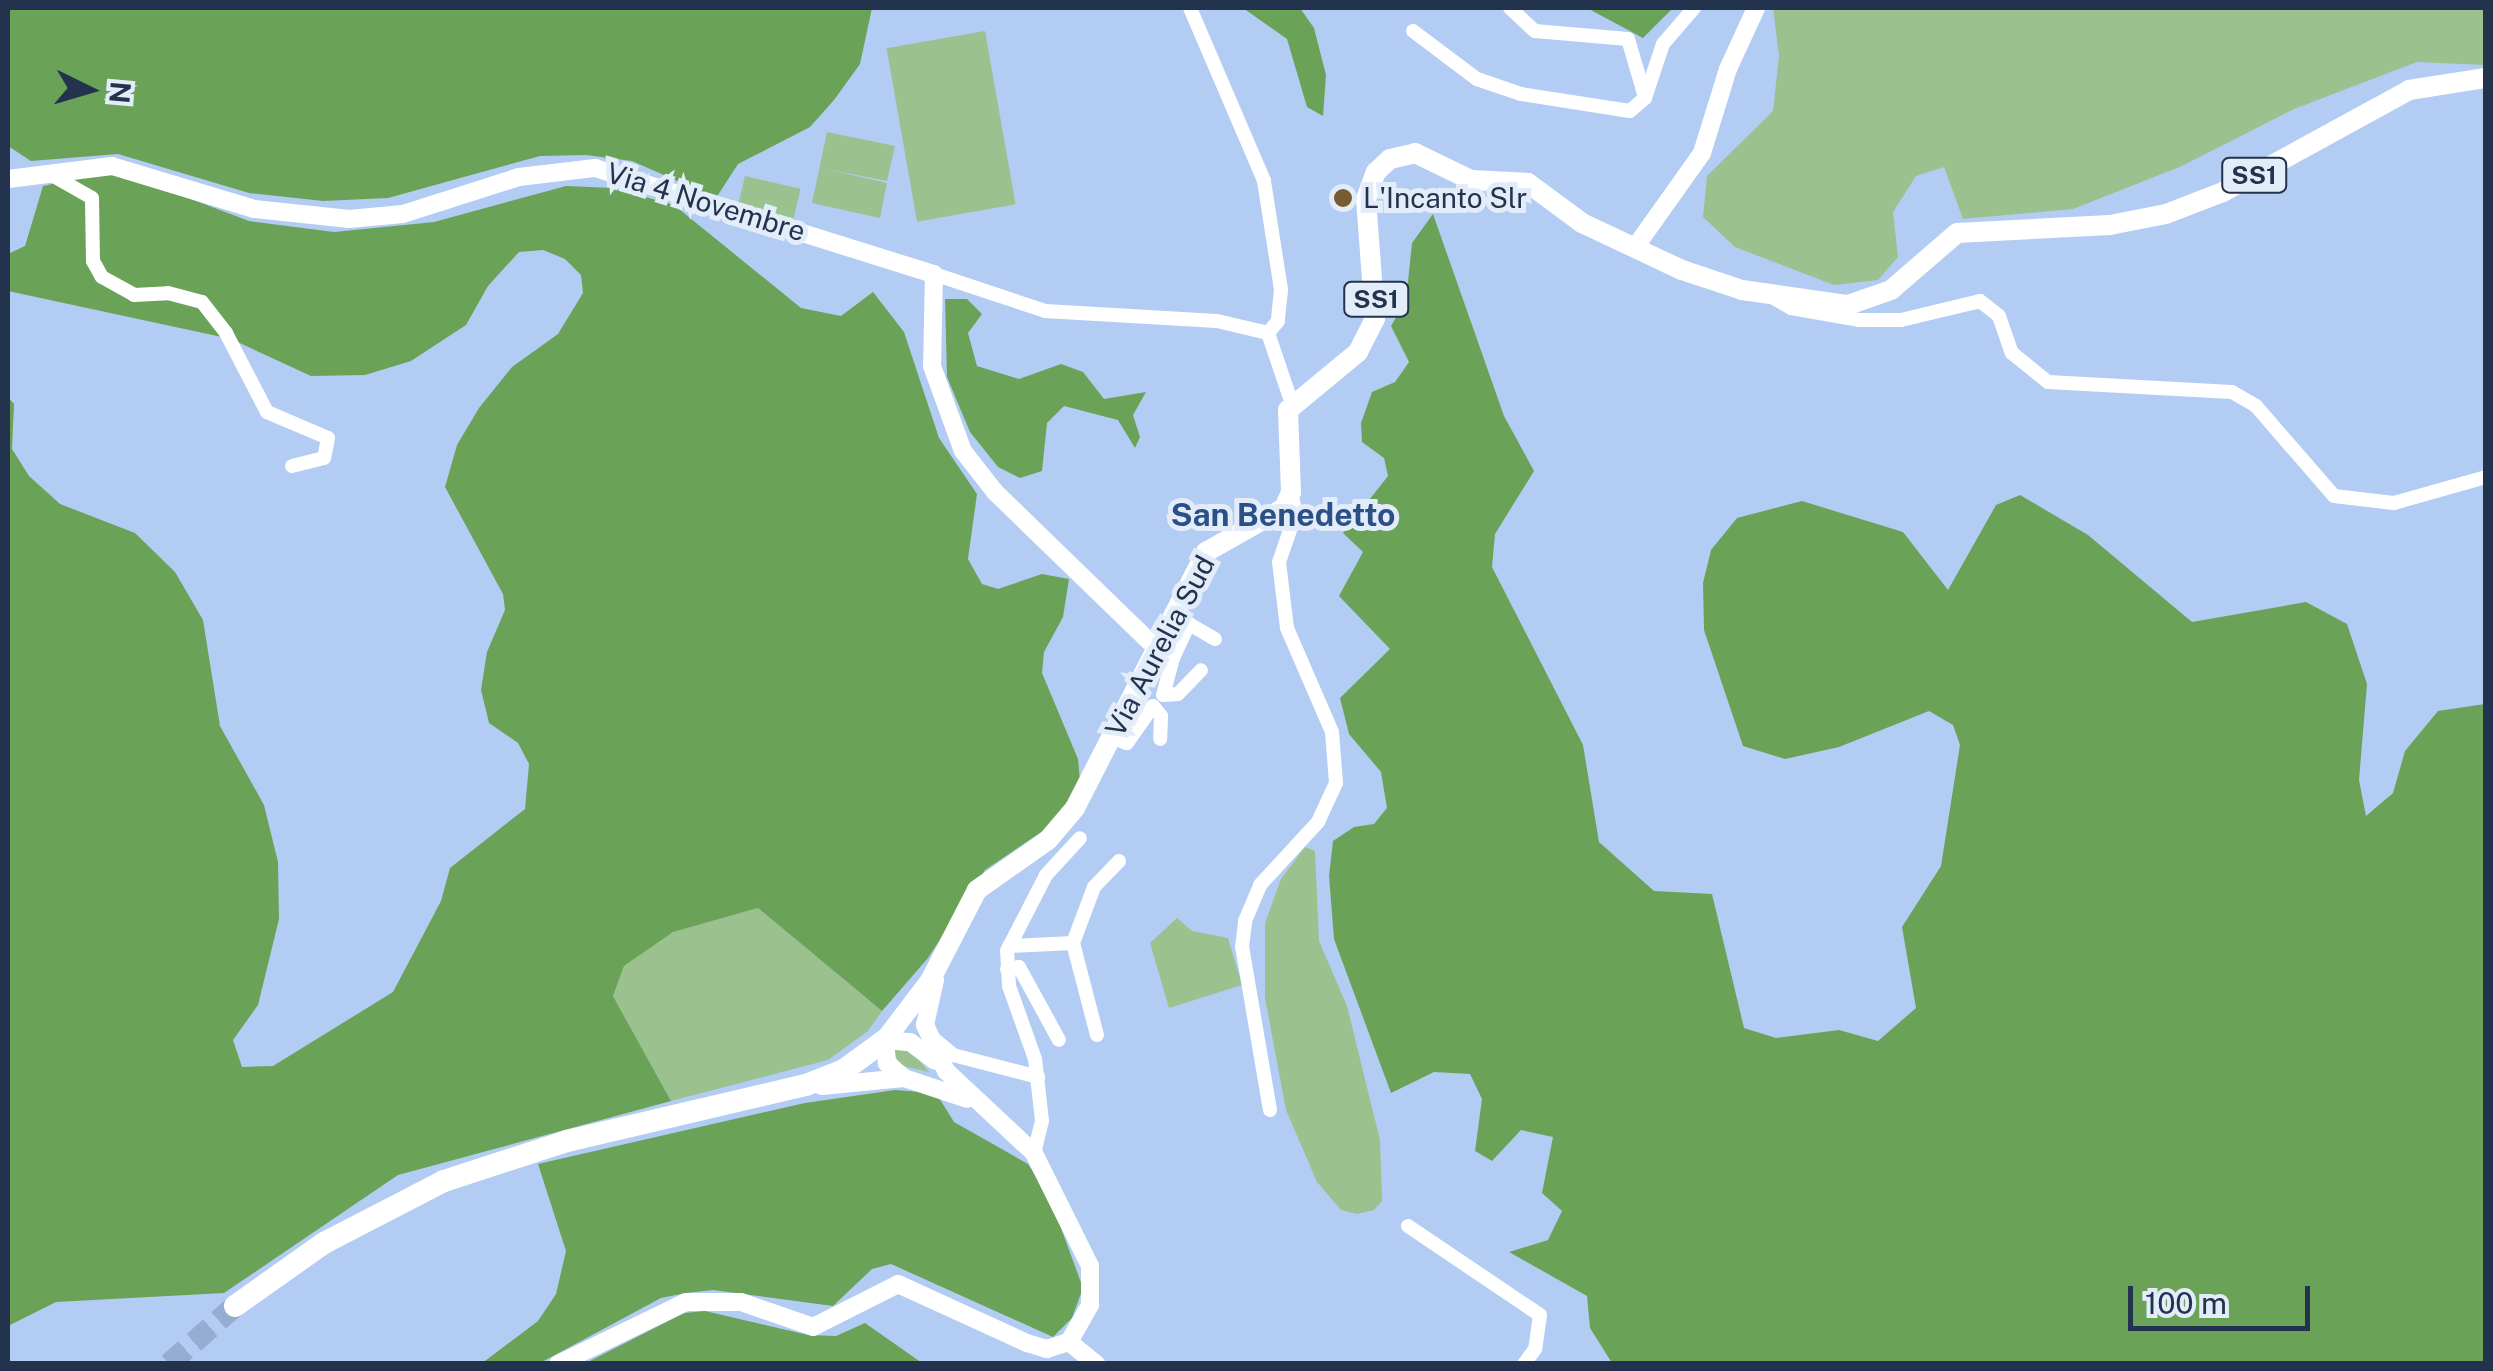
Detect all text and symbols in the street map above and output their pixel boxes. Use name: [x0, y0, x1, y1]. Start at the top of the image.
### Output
north arrow: [40, 40, 140, 140]
text: N: [103, 80, 138, 105]
road number: SS1: [2219, 155, 2289, 195]
street label: Via 4 Novembre: [603, 156, 809, 248]
place label: L'Incanto Slr: [1363, 181, 1527, 215]
marker: L'Incanto Slr: [1332, 187, 1354, 209]
road number: SS1: [1341, 279, 1411, 319]
district label: San Benedetto: [1170, 496, 1396, 534]
street label: Via Aurelia Sud: [1098, 550, 1222, 742]
scale bar: [2133, 1266, 2316, 1328]
text: 100 m: [2145, 1285, 2227, 1321]

